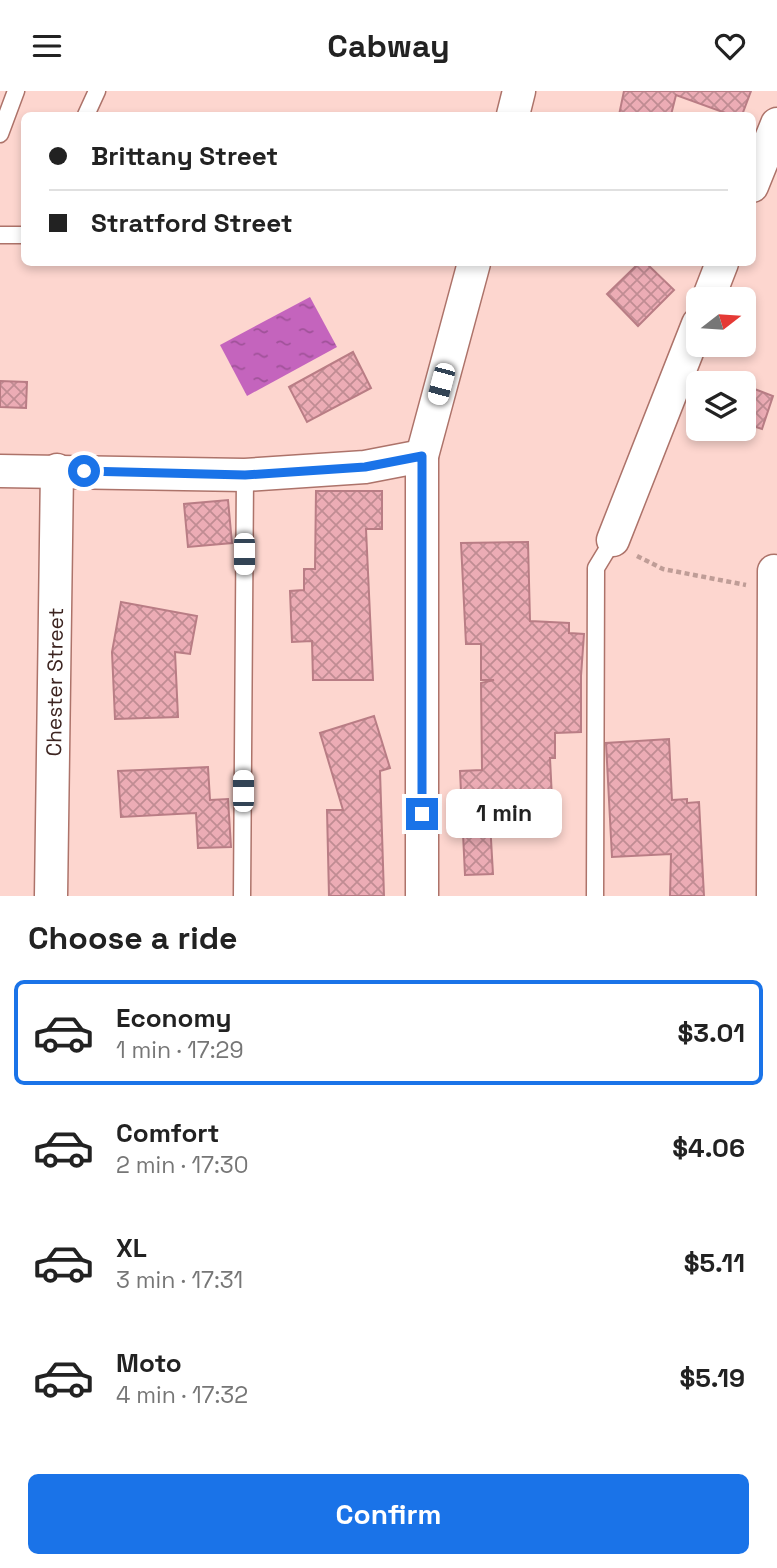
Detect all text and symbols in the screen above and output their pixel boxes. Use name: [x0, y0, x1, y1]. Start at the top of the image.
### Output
text: Cabway: [327, 26, 450, 66]
icon: menu: [28, 27, 66, 65]
icon: heart: [711, 27, 749, 65]
text: Brittany Street: [91, 139, 278, 173]
text: Stratford Street: [91, 206, 293, 240]
north arrow: [686, 287, 756, 357]
map controls: [686, 287, 756, 441]
car: [426, 361, 457, 407]
button: layers: [686, 371, 756, 441]
route start: [68, 455, 100, 487]
car: [234, 533, 255, 575]
street label: Chester Street: [39, 607, 69, 757]
car: [233, 770, 254, 812]
callout: 1 min: [446, 789, 562, 839]
route end: [406, 798, 438, 830]
text: 1 min: [476, 798, 532, 828]
text: Choose a ride: [28, 918, 238, 958]
icon: car: [32, 1001, 95, 1064]
text: Economy: [116, 1001, 232, 1035]
text: $3.01: [677, 1016, 745, 1050]
text: 1 min · 17:29: [116, 1035, 243, 1065]
icon: car: [32, 1116, 95, 1179]
text: Comfort: [116, 1116, 219, 1150]
text: $4.06: [672, 1131, 745, 1165]
text: 2 min · 17:30: [116, 1150, 248, 1180]
icon: car: [32, 1231, 95, 1294]
text: XL: [116, 1231, 147, 1265]
text: $5.11: [684, 1246, 745, 1280]
text: 3 min · 17:31: [116, 1265, 243, 1295]
icon: car: [32, 1346, 95, 1409]
text: Moto: [116, 1346, 182, 1380]
text: $5.19: [679, 1361, 745, 1395]
text: 4 min · 17:32: [116, 1380, 248, 1410]
button: Confirm: [28, 1474, 749, 1554]

